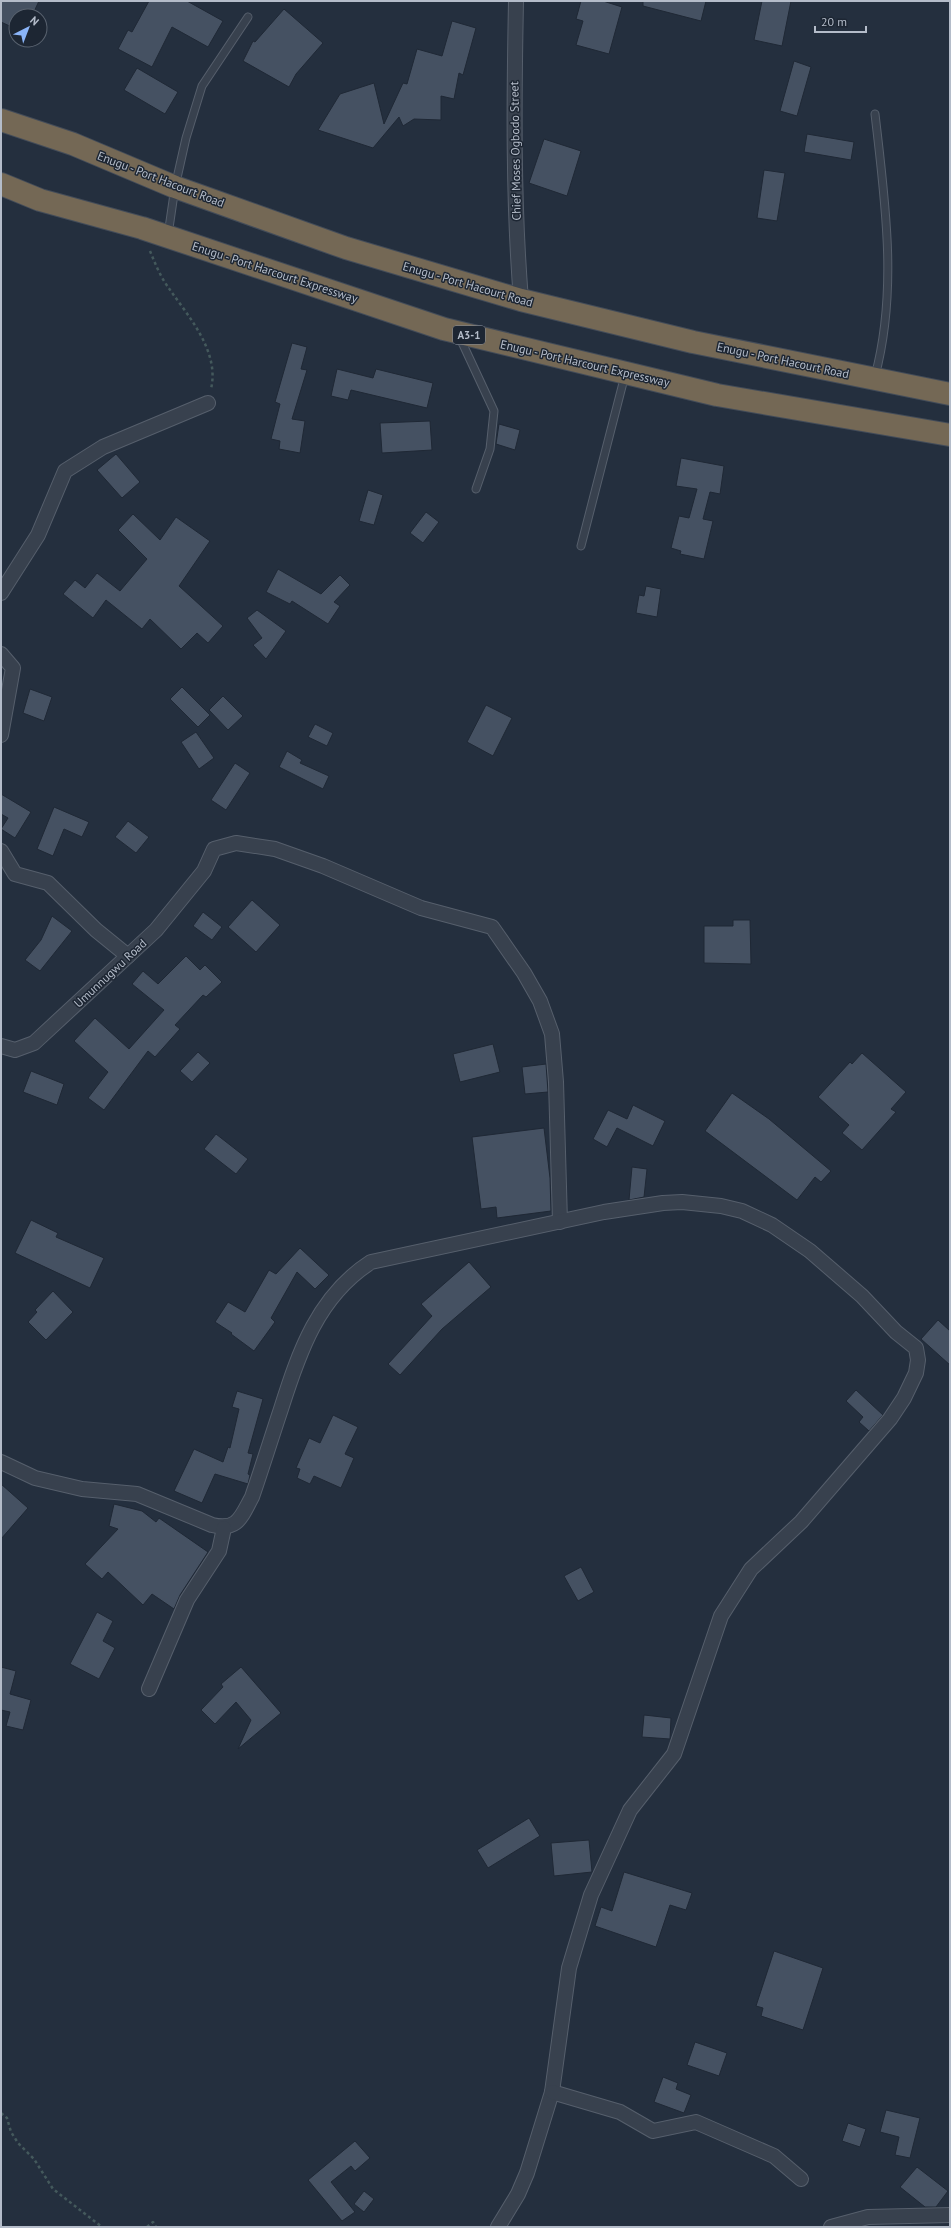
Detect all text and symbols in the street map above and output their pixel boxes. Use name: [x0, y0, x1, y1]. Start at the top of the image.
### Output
north arrow: [8, 8, 48, 48]
scale bar: [815, 8, 866, 34]
text: N: [27, 13, 42, 28]
text: 20 m: [821, 14, 847, 29]
street label: Chief Moses Ogbodo Street: [506, 81, 524, 221]
street label: Enugu - Port Hacourt Road: [95, 148, 227, 210]
street label: Enugu - Port Harcourt Expressway: [190, 238, 360, 306]
street label: Enugu - Port Hacourt Road: [401, 258, 535, 310]
road number: A3-1: [453, 326, 485, 344]
street label: Enugu - Port Harcourt Expressway: [499, 336, 671, 390]
street label: Enugu - Port Hacourt Road: [716, 339, 850, 381]
street label: Umunnugwu Road: [71, 935, 149, 1011]

